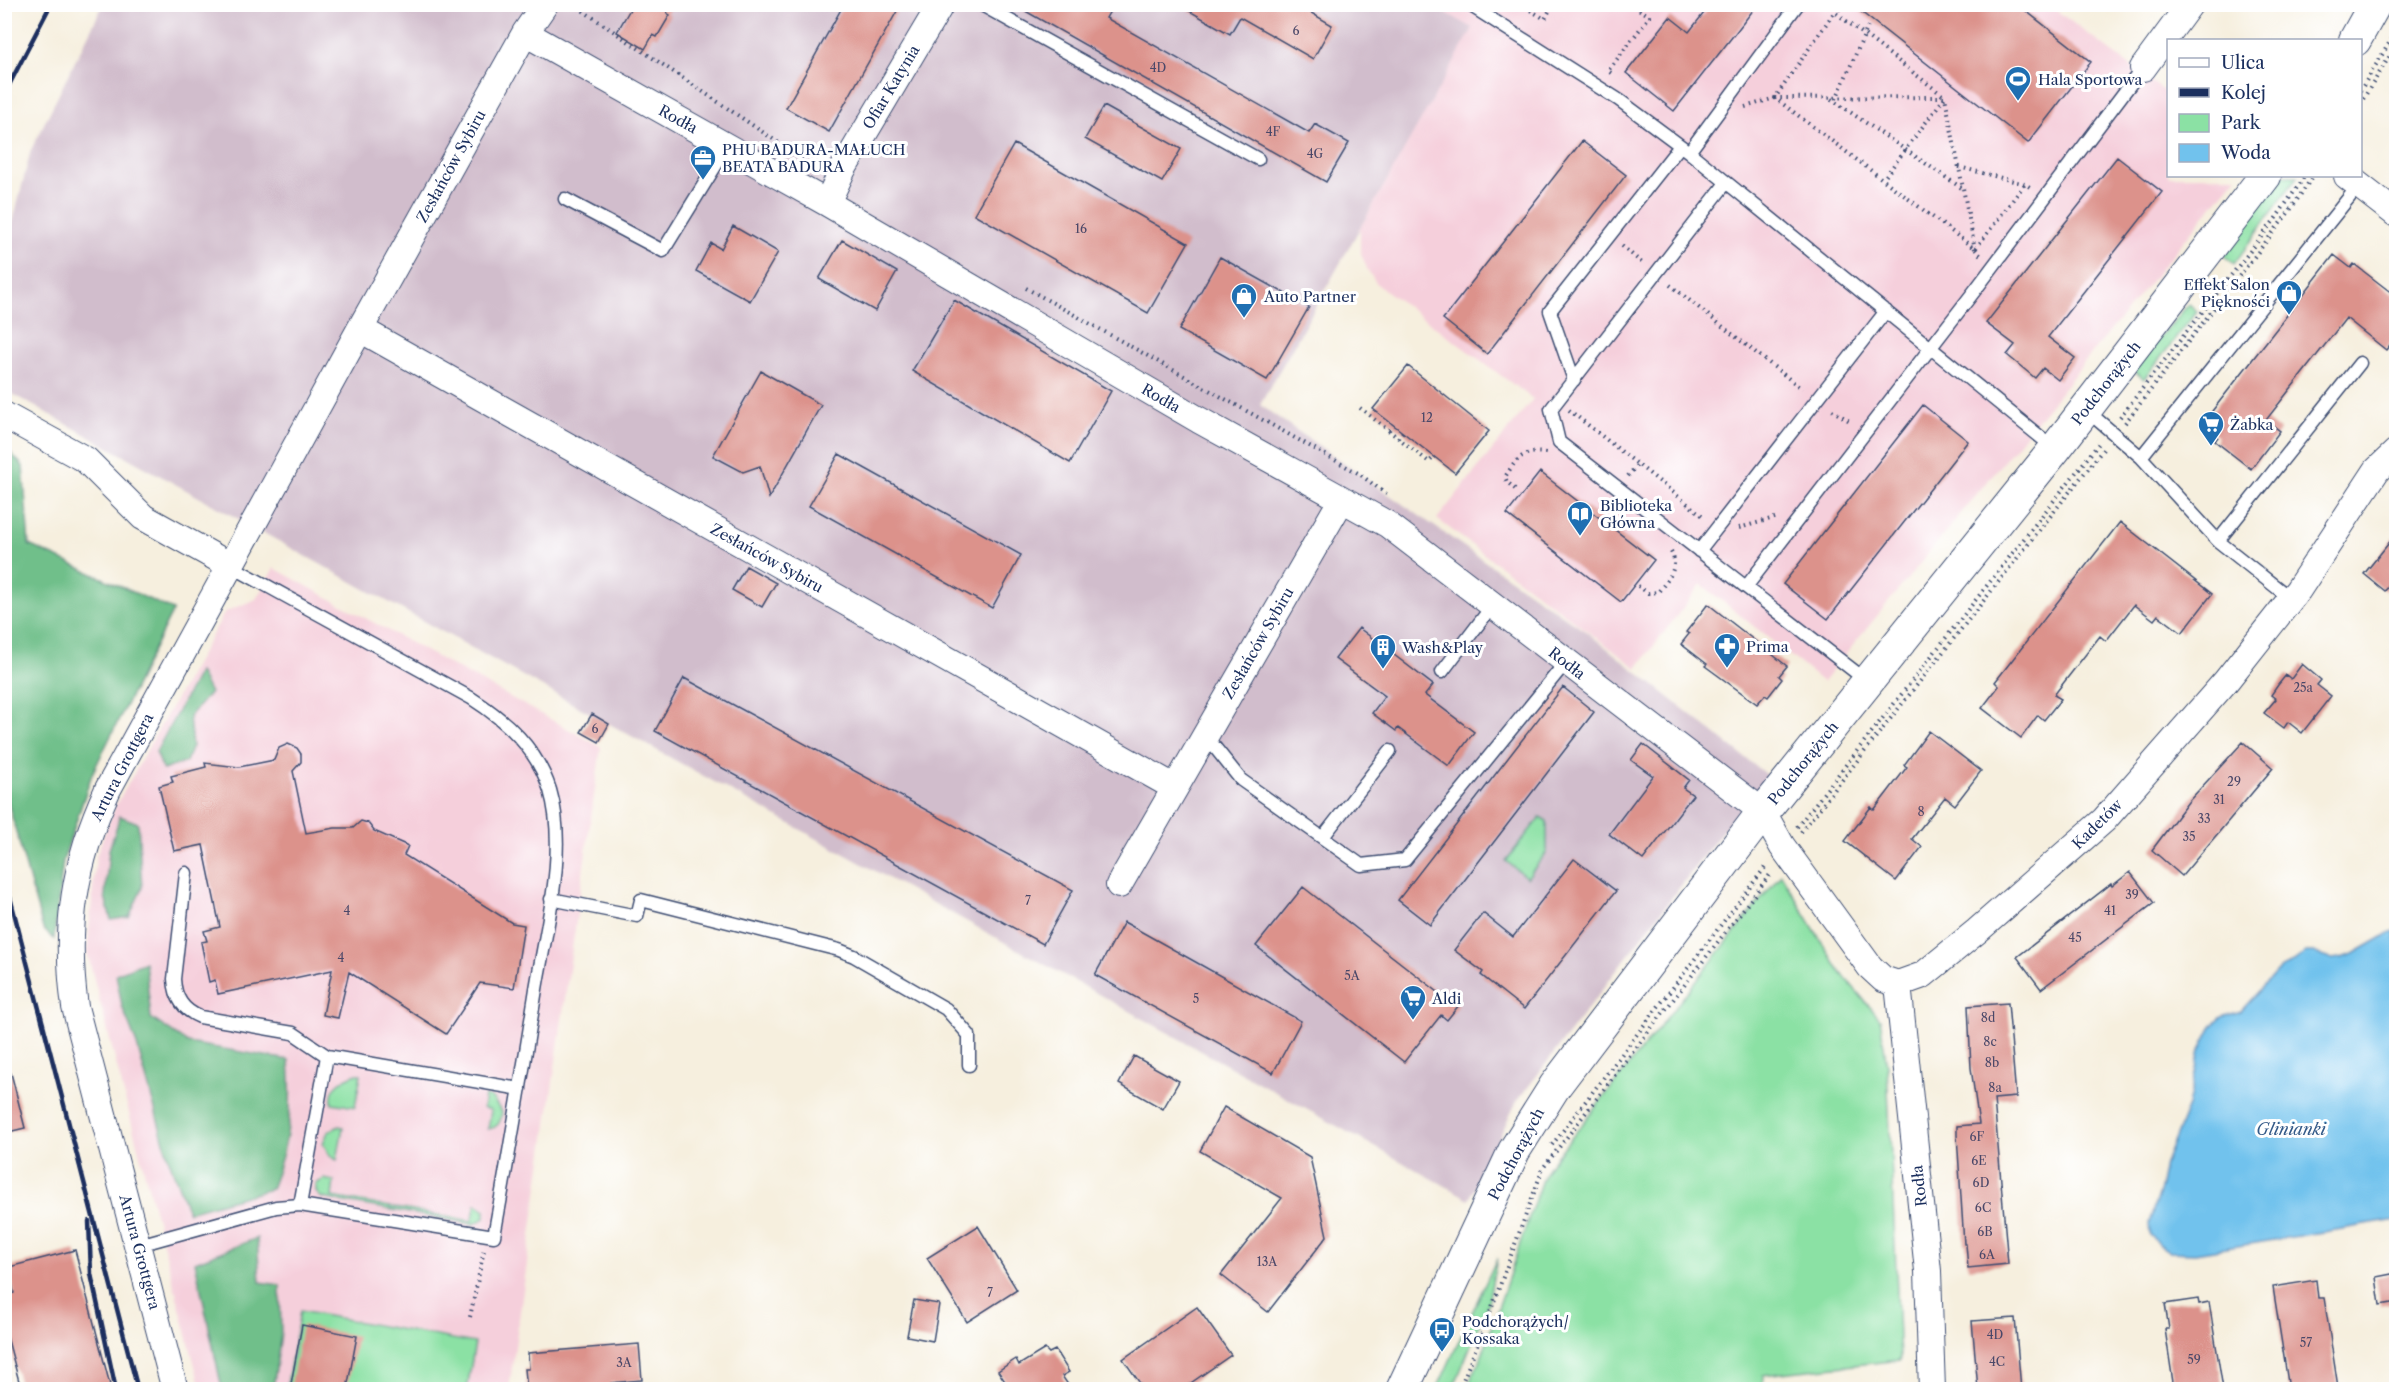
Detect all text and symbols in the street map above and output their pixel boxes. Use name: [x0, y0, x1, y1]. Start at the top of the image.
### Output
house number: 6: [1292, 23, 1300, 38]
legend: [2167, 39, 2362, 177]
street label: Ofiar Katynia: [858, 41, 924, 133]
text: Ulica: [2221, 52, 2265, 74]
house number: 4D: [1150, 60, 1167, 75]
sports icon: Hala Sportowa: [2003, 64, 2033, 102]
place label: Hala Sportowa: [2038, 70, 2143, 89]
text: Kolej: [2221, 82, 2266, 104]
street label: Rodła: [655, 101, 701, 137]
street label: Zesłańców Sybiru: [412, 106, 490, 226]
text: Park: [2221, 112, 2262, 134]
house number: 4F: [1266, 124, 1281, 139]
place label: PHU BADURA-MAŁUCH BEATA BADURA: [722, 140, 906, 176]
text: Woda: [2220, 142, 2271, 164]
office icon: PHU BADURA-MAŁUCH BEATA BADURA: [688, 143, 718, 181]
house number: 4G: [1307, 146, 1324, 161]
house number: 16: [1075, 221, 1087, 236]
place label: Effekt Salon Piękności: [2183, 275, 2271, 311]
shop icon: Effekt Salon Piękności: [2274, 278, 2304, 316]
shop icon: Auto Partner: [1229, 281, 1259, 319]
place label: Auto Partner: [1263, 287, 1357, 306]
street label: Podchorążych: [2067, 337, 2145, 429]
street label: Rodła: [1138, 379, 1184, 417]
supermarket icon: Żabka: [2196, 409, 2226, 447]
house number: 12: [1421, 410, 1433, 425]
place label: Żabka: [2230, 415, 2273, 434]
place label: Biblioteka Główna: [1600, 496, 1672, 532]
library icon: Biblioteka Główna: [1565, 499, 1595, 537]
street label: Zesłańców Sybiru: [707, 519, 827, 597]
street label: Zesłańców Sybiru: [1218, 584, 1298, 702]
pharmacy icon: Prima: [1712, 631, 1742, 669]
building icon: Wash&Play: [1368, 632, 1398, 670]
place label: Prima: [1746, 637, 1789, 656]
place label: Wash&Play: [1401, 638, 1484, 657]
street label: Rodła: [1545, 643, 1589, 683]
house number: 25a: [2293, 680, 2314, 695]
street label: Artura Grottgera: [86, 710, 157, 825]
street label: Podchorążych: [1764, 717, 1843, 808]
house number: 6: [591, 721, 599, 736]
house number: 29: [2227, 774, 2241, 789]
house number: 31: [2213, 792, 2225, 807]
street label: Kadetów: [2068, 794, 2127, 853]
house number: 8: [1917, 804, 1925, 819]
house number: 33: [2197, 811, 2211, 826]
house number: 35: [2182, 829, 2196, 844]
house number: 39: [2125, 887, 2139, 902]
house number: 7: [1025, 893, 1031, 908]
house number: 4: [344, 903, 351, 918]
house number: 41: [2104, 903, 2116, 918]
house number: 45: [2068, 930, 2082, 945]
house number: 4: [338, 950, 345, 965]
house number: 5A: [1344, 968, 1361, 983]
supermarket icon: Aldi: [1398, 983, 1428, 1021]
place label: Aldi: [1431, 989, 1462, 1008]
house number: 5: [1193, 991, 1199, 1006]
house number: 8d: [1981, 1010, 1996, 1025]
house number: 8c: [1983, 1034, 1997, 1049]
house number: 8b: [1985, 1055, 1999, 1070]
house number: 8a: [1988, 1080, 2002, 1095]
street label: Podchorążych: [1484, 1104, 1548, 1203]
water label: Glinianki: [2256, 1119, 2327, 1139]
house number: 6F: [1970, 1129, 1985, 1144]
house number: 6E: [1971, 1153, 1987, 1168]
street label: Rodła: [1907, 1164, 1931, 1208]
house number: 6D: [1973, 1175, 1990, 1190]
street label: Artura Grottgera: [115, 1191, 165, 1312]
house number: 6C: [1975, 1200, 1991, 1215]
house number: 6B: [1977, 1224, 1993, 1239]
house number: 6A: [1979, 1247, 1996, 1262]
house number: 13A: [1257, 1254, 1278, 1269]
house number: 7: [987, 1285, 993, 1300]
place label: Podchorążych/ Kossaka: [1462, 1312, 1569, 1348]
bus stop icon: Podchorążych/ Kossaka: [1427, 1315, 1457, 1353]
house number: 4D: [1987, 1327, 2004, 1342]
house number: 57: [2300, 1335, 2312, 1350]
house number: 59: [2187, 1352, 2201, 1367]
house number: 4C: [1989, 1354, 2005, 1369]
house number: 3A: [616, 1355, 633, 1370]

